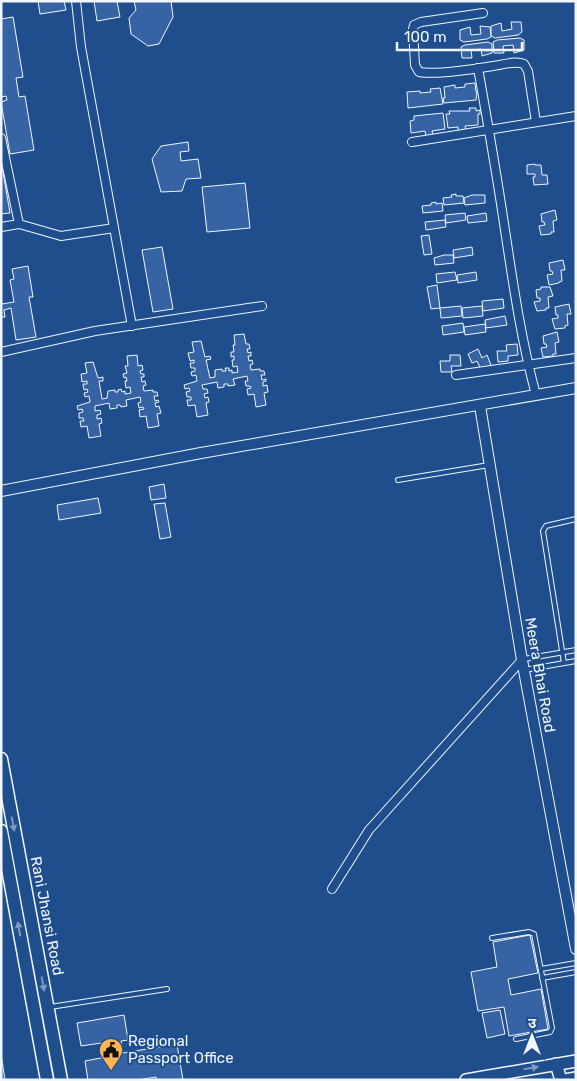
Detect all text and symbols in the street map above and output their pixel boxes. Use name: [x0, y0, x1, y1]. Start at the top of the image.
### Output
scale bar: [397, 20, 522, 52]
text: 100 m: [404, 28, 446, 46]
street label: Meera Bhai Road: [521, 616, 559, 734]
one-way arrow: [10, 816, 18, 832]
street label: Rani Jhansi Road: [27, 855, 67, 977]
one-way arrow: [15, 920, 23, 936]
one-way arrow: [39, 976, 47, 991]
north arrow: [507, 1011, 557, 1061]
text: उ: [528, 1015, 537, 1032]
place label: Regional Passport Office: [128, 1032, 234, 1067]
public building icon: Regional Passport Office: [98, 1037, 124, 1071]
one-way arrow: [524, 1064, 540, 1072]

